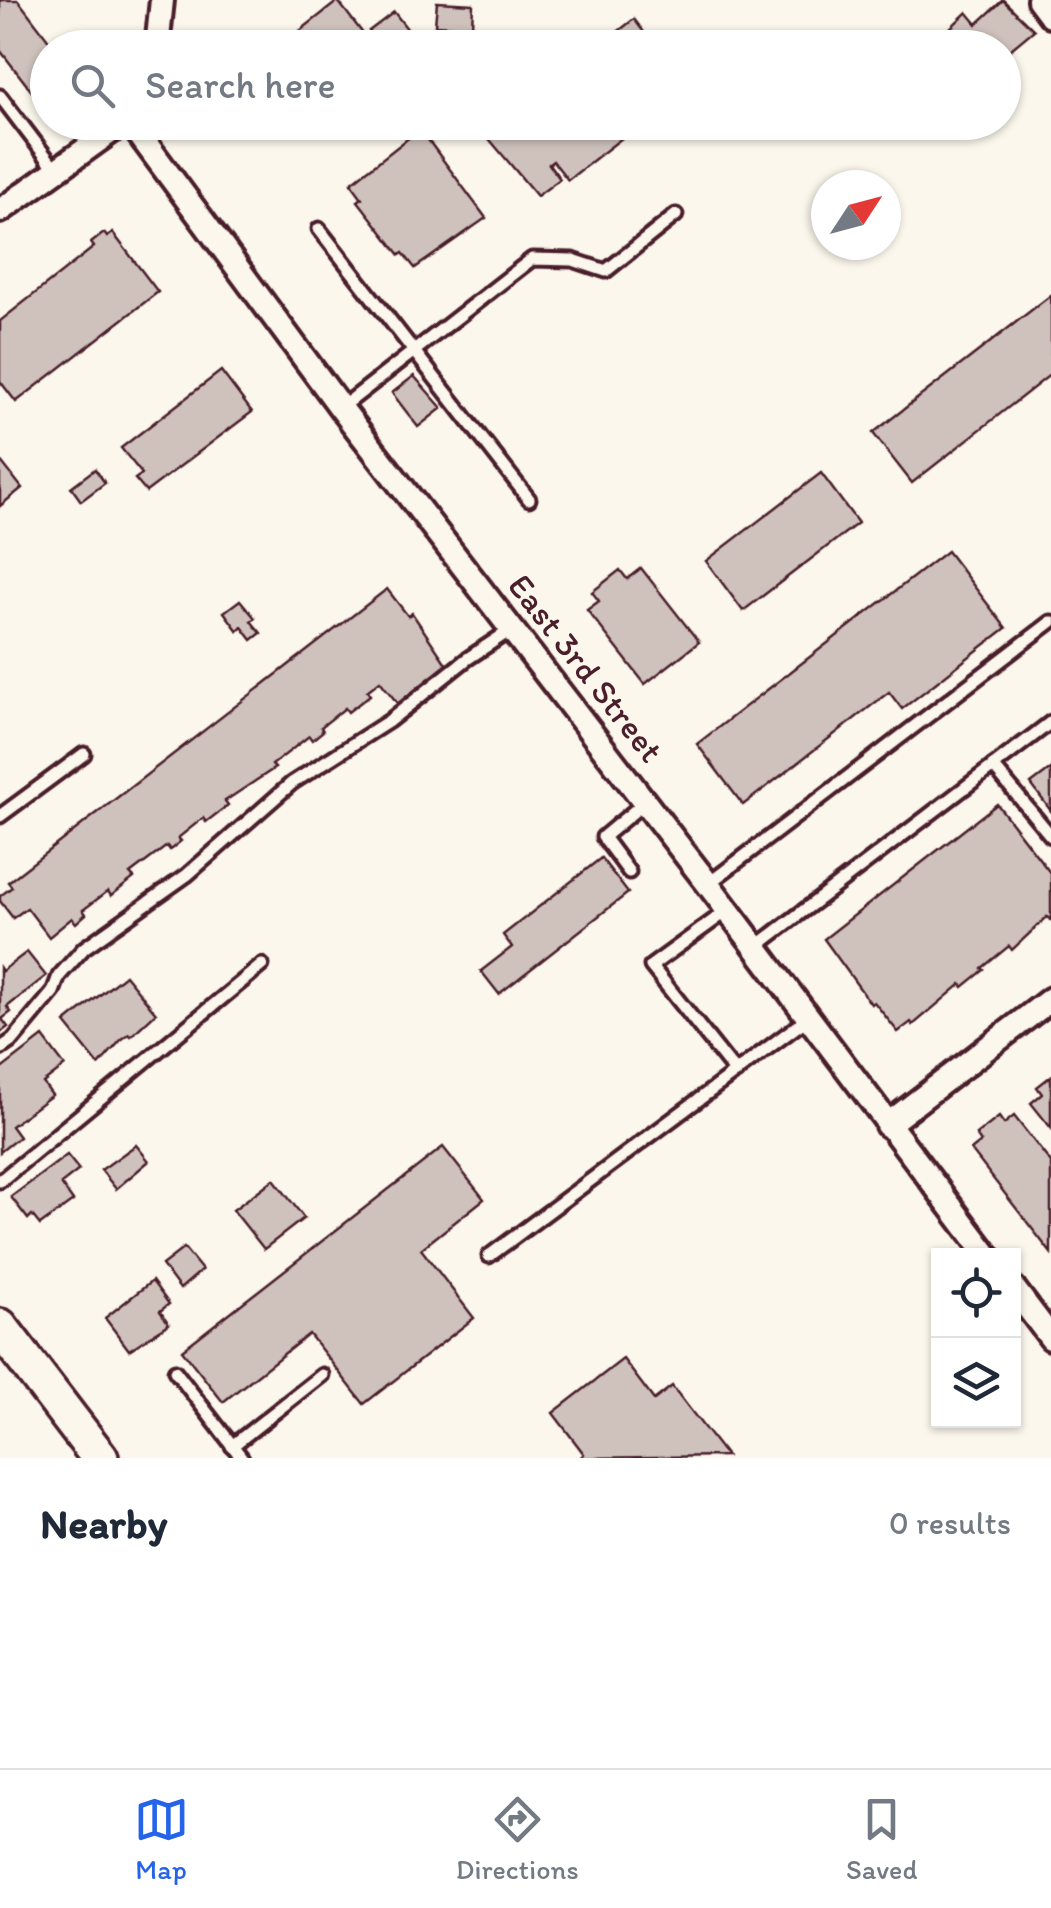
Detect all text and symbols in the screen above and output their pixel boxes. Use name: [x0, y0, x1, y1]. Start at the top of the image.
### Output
search box: [30, 30, 1021, 140]
icon: search: [65, 58, 120, 113]
text: Search here: [145, 62, 336, 108]
north arrow: [811, 170, 901, 260]
street label: East 3rd Street: [499, 565, 673, 771]
map controls: [931, 1248, 1021, 1428]
button: locate: [931, 1248, 1021, 1338]
button: layers: [931, 1338, 1021, 1428]
text: Nearby: [40, 1498, 167, 1549]
text: 0 results: [889, 1504, 1011, 1542]
tab: Map: [134, 1792, 189, 1886]
tab: Directions: [456, 1792, 579, 1886]
tab: Saved: [846, 1792, 917, 1886]

